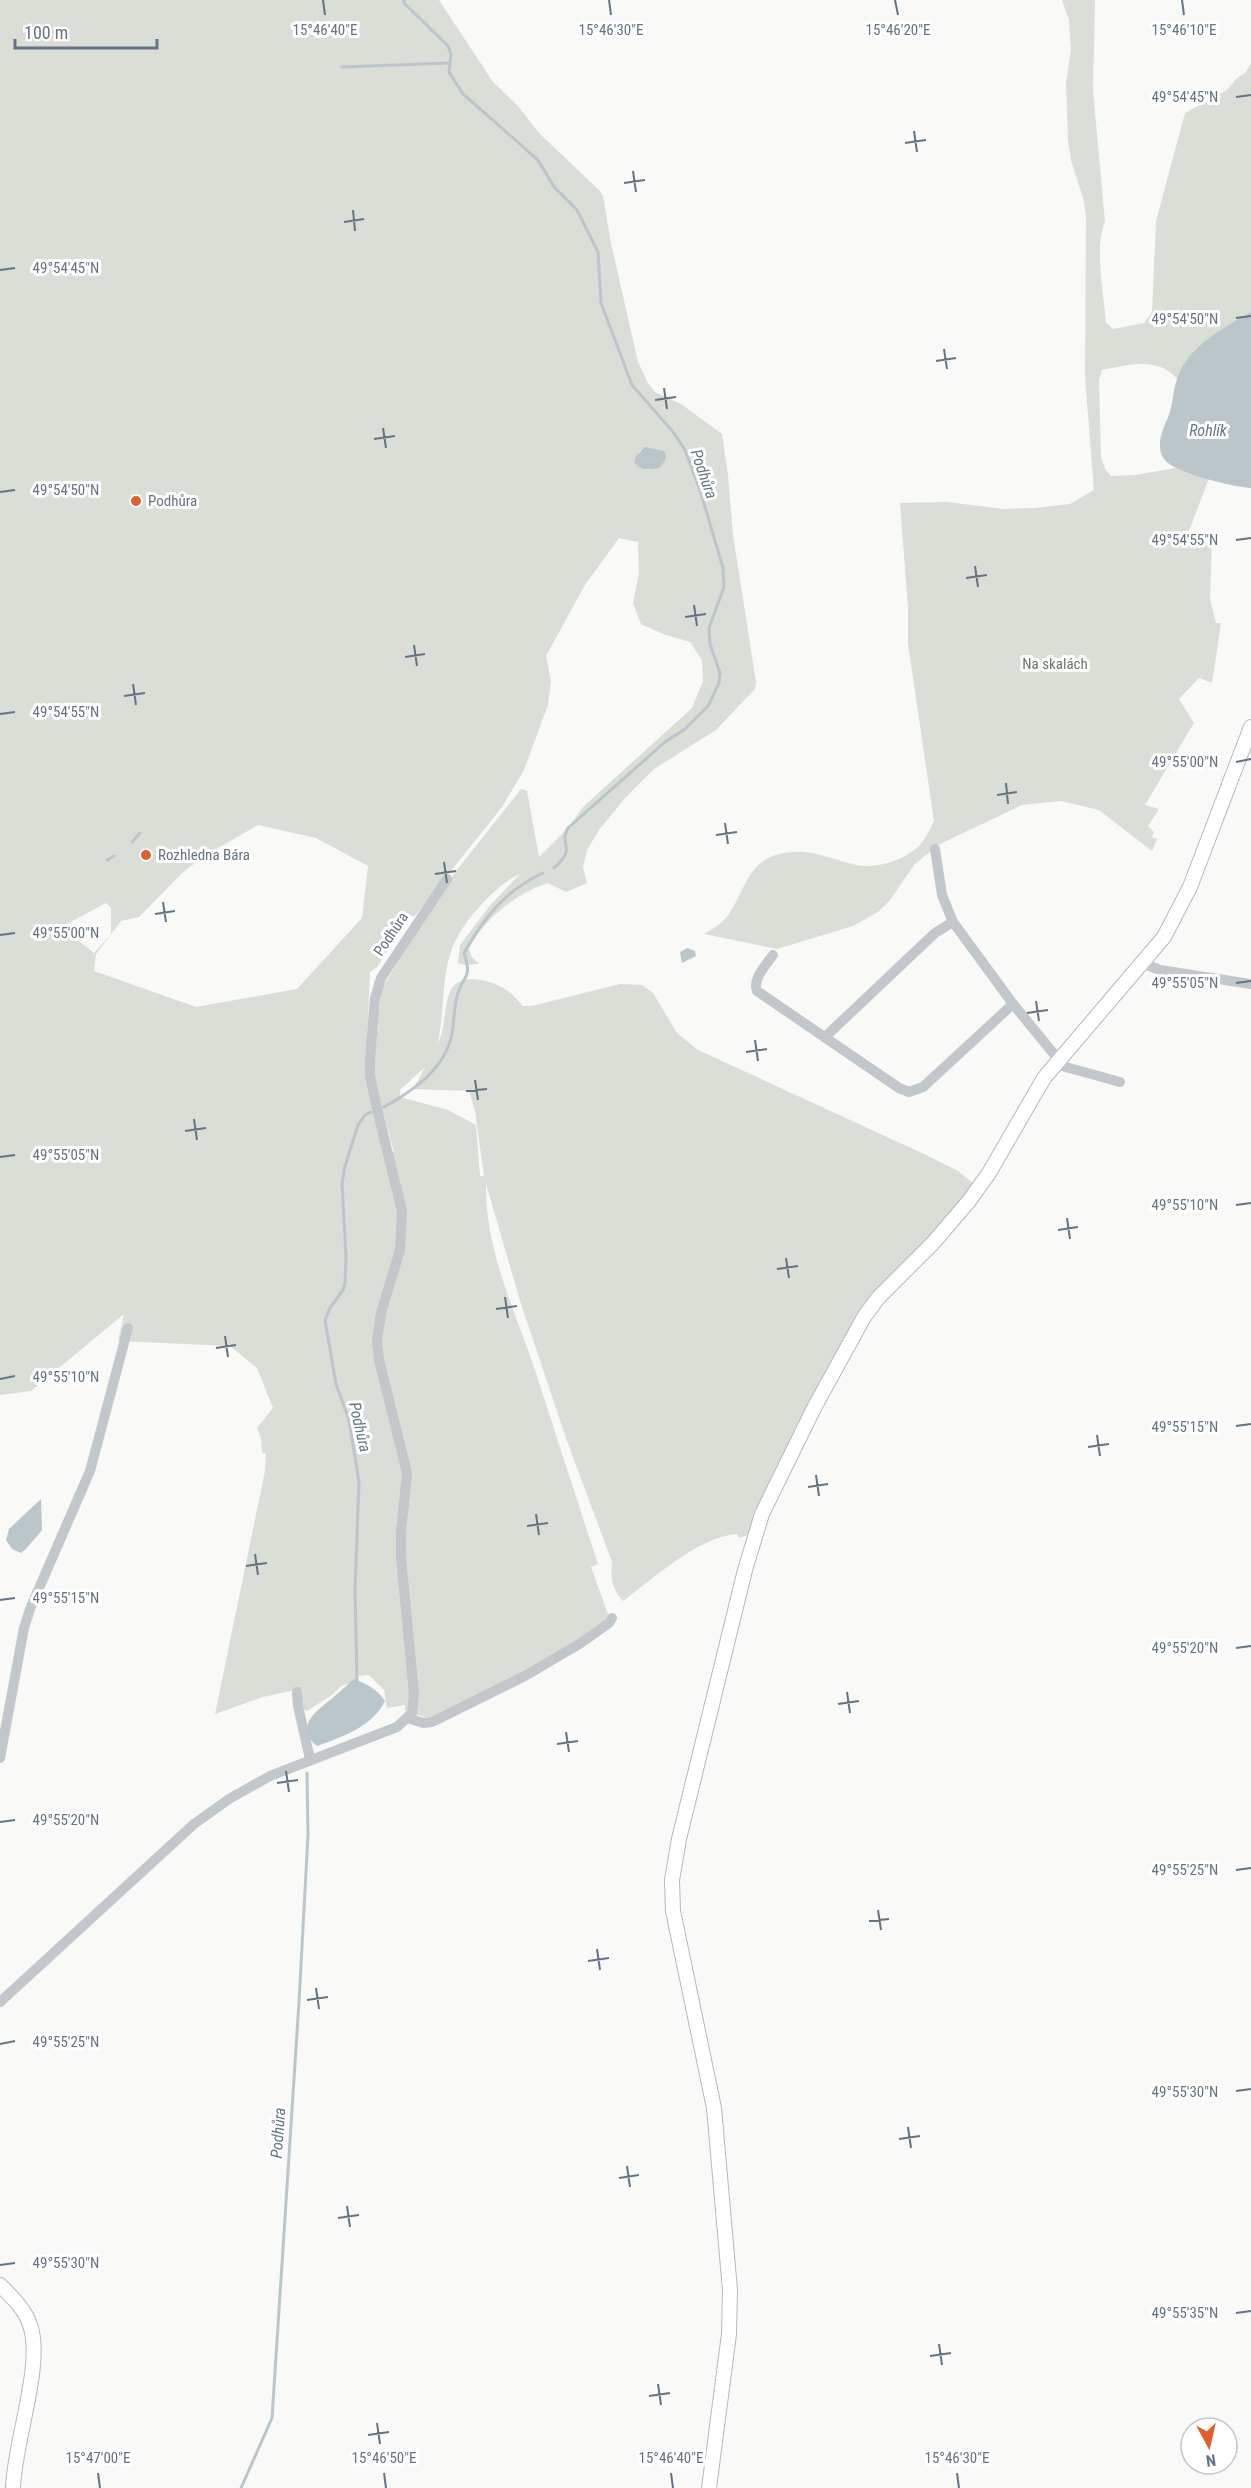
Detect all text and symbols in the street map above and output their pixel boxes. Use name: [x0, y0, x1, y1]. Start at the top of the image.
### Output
scale bar: [15, 12, 158, 50]
text: 15°46'40"E: [293, 21, 357, 39]
text: 15°46'30"E: [579, 21, 643, 39]
text: 15°46'20"E: [866, 21, 930, 39]
text: 15°46'10"E: [1152, 21, 1216, 39]
text: 100 m: [24, 22, 68, 43]
text: 49°54'45"N: [1152, 88, 1218, 106]
text: 49°54'45"N: [33, 259, 99, 277]
text: 49°54'50"N: [1152, 310, 1218, 328]
water label: Rohlík: [1189, 421, 1228, 440]
water label: Podhůra: [687, 447, 721, 501]
text: 49°54'50"N: [33, 481, 99, 499]
place label: Podhůra: [148, 492, 197, 510]
marker: Podhůra: [129, 494, 143, 508]
text: 49°54'55"N: [1152, 531, 1218, 549]
park label: Na skalách: [1022, 655, 1088, 673]
text: 49°54'55"N: [33, 703, 99, 721]
text: 49°55'00"N: [1152, 753, 1218, 771]
place label: Rozhledna Bára: [158, 846, 250, 864]
marker: Rozhledna Bára: [139, 848, 153, 862]
street label: Podhůra: [370, 909, 412, 959]
text: 49°55'00"N: [33, 924, 99, 942]
text: 49°55'05"N: [1152, 974, 1218, 992]
text: 49°55'05"N: [33, 1146, 99, 1164]
text: 49°55'10"N: [1152, 1196, 1218, 1214]
text: 49°55'10"N: [33, 1368, 99, 1386]
water label: Podhůra: [345, 1400, 375, 1454]
text: 49°55'15"N: [1152, 1418, 1218, 1436]
text: 49°55'15"N: [33, 1589, 99, 1607]
text: 49°55'20"N: [1152, 1639, 1218, 1657]
text: 49°55'20"N: [33, 1811, 99, 1829]
text: 49°55'25"N: [1152, 1861, 1218, 1879]
text: 49°55'25"N: [33, 2033, 99, 2051]
text: 49°55'30"N: [1152, 2083, 1218, 2101]
water label: Podhůra: [267, 2107, 289, 2159]
text: 49°55'30"N: [33, 2254, 99, 2272]
text: 49°55'35"N: [1152, 2304, 1218, 2322]
north arrow: [1179, 2416, 1239, 2476]
text: 15°47'00"E: [66, 2449, 130, 2467]
text: 15°46'50"E: [352, 2449, 416, 2467]
text: 15°46'40"E: [639, 2449, 703, 2467]
text: 15°46'30"E: [925, 2449, 989, 2467]
text: N: [1205, 2450, 1217, 2470]

